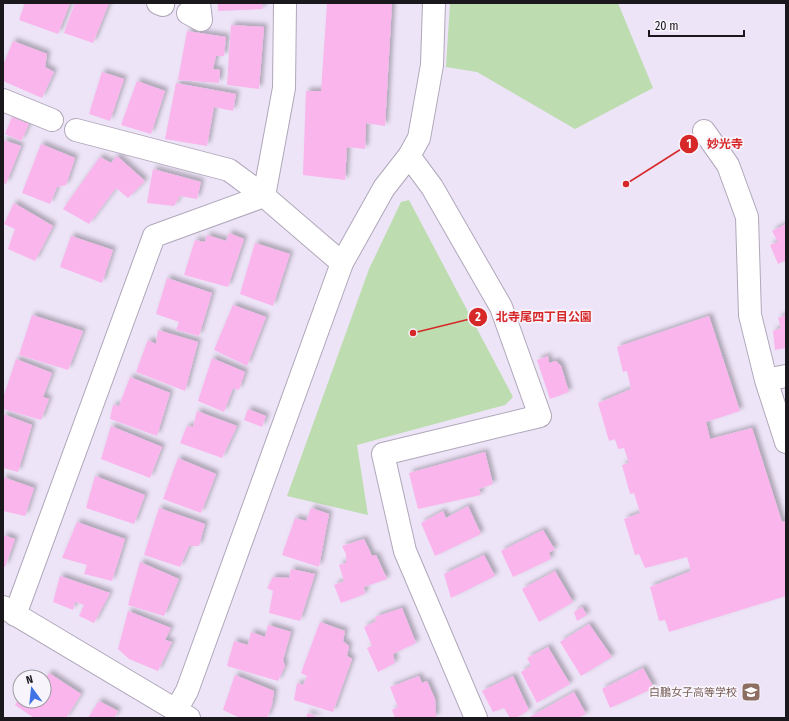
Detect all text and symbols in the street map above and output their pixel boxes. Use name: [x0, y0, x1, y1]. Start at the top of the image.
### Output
scale bar: [649, 12, 744, 38]
text: 20 m: [655, 19, 679, 33]
callout: 妙光寺: [679, 132, 751, 156]
text: 1: [686, 137, 692, 151]
text: 妙光寺: [707, 137, 743, 151]
callout: 北寺尾四丁目公園: [468, 305, 600, 329]
text: 2: [474, 310, 481, 324]
text: 北寺尾四丁目公園: [496, 310, 592, 324]
north arrow: [12, 669, 52, 709]
text: N: [25, 673, 34, 687]
school or university icon: 白鵬女子高等学校: [740, 681, 762, 703]
place label: 白鵬女子高等学校: [649, 686, 737, 699]

